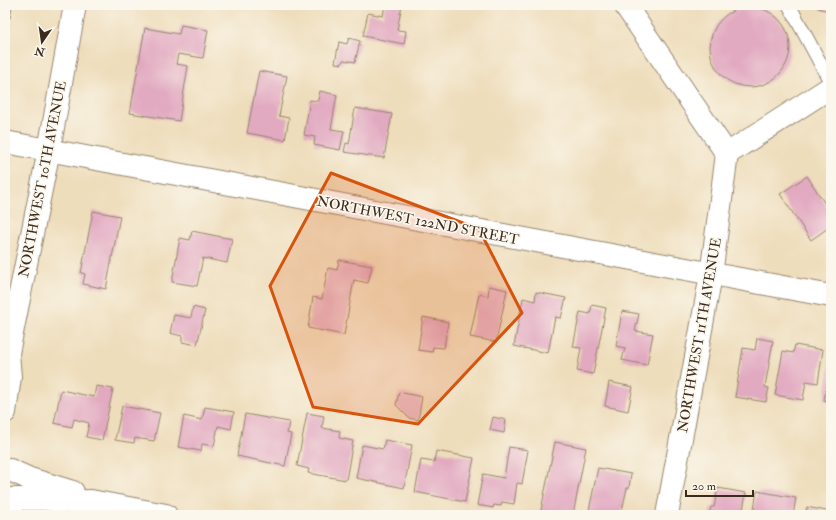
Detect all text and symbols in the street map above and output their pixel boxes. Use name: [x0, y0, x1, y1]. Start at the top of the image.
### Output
north arrow: [22, 22, 62, 62]
text: N: [32, 44, 47, 59]
street label: NORTHWEST 10TH AVENUE: [15, 79, 70, 279]
street label: NORTHWEST 122ND STREET: [315, 193, 521, 249]
street label: NORTHWEST 11TH AVENUE: [674, 236, 725, 434]
scale bar: [686, 472, 753, 498]
text: 20 m: [692, 479, 717, 494]

